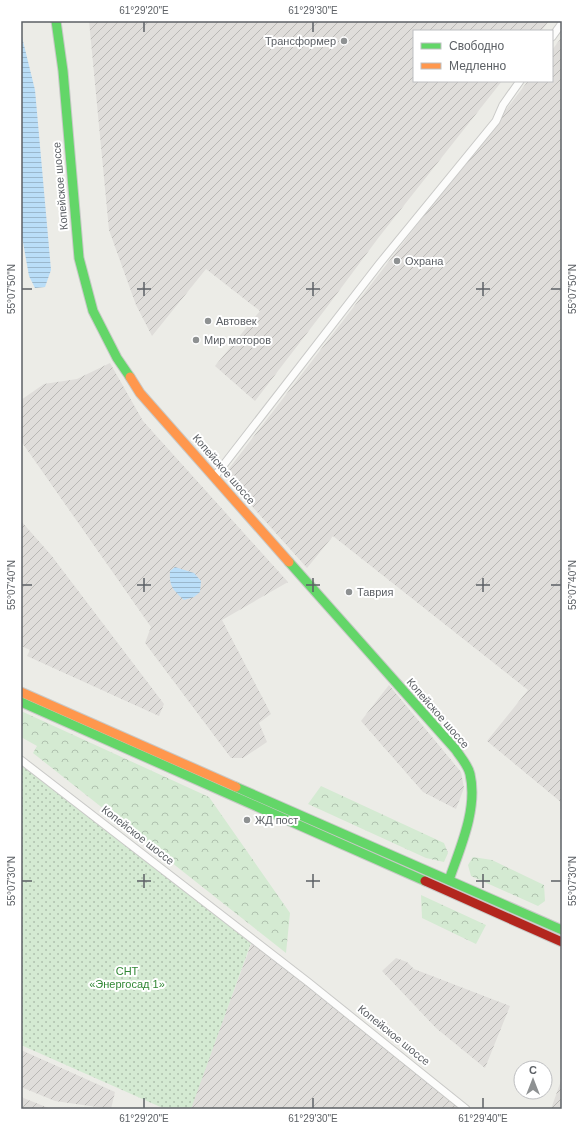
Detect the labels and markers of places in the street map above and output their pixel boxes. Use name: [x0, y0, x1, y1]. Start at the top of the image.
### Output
place label: Трансформер: [265, 35, 336, 47]
marker: Трансформер: [339, 36, 349, 46]
place label: Охрана: [405, 255, 444, 267]
marker: Охрана: [392, 256, 402, 266]
place label: Автовек: [216, 315, 257, 327]
marker: Автовек: [203, 316, 213, 326]
place label: Мир моторов: [204, 334, 271, 346]
marker: Мир моторов: [191, 335, 201, 345]
place label: Таврия: [357, 586, 393, 598]
marker: Таврия: [344, 587, 354, 597]
place label: ЖД пост: [255, 814, 298, 826]
marker: ЖД пост: [242, 815, 252, 825]

